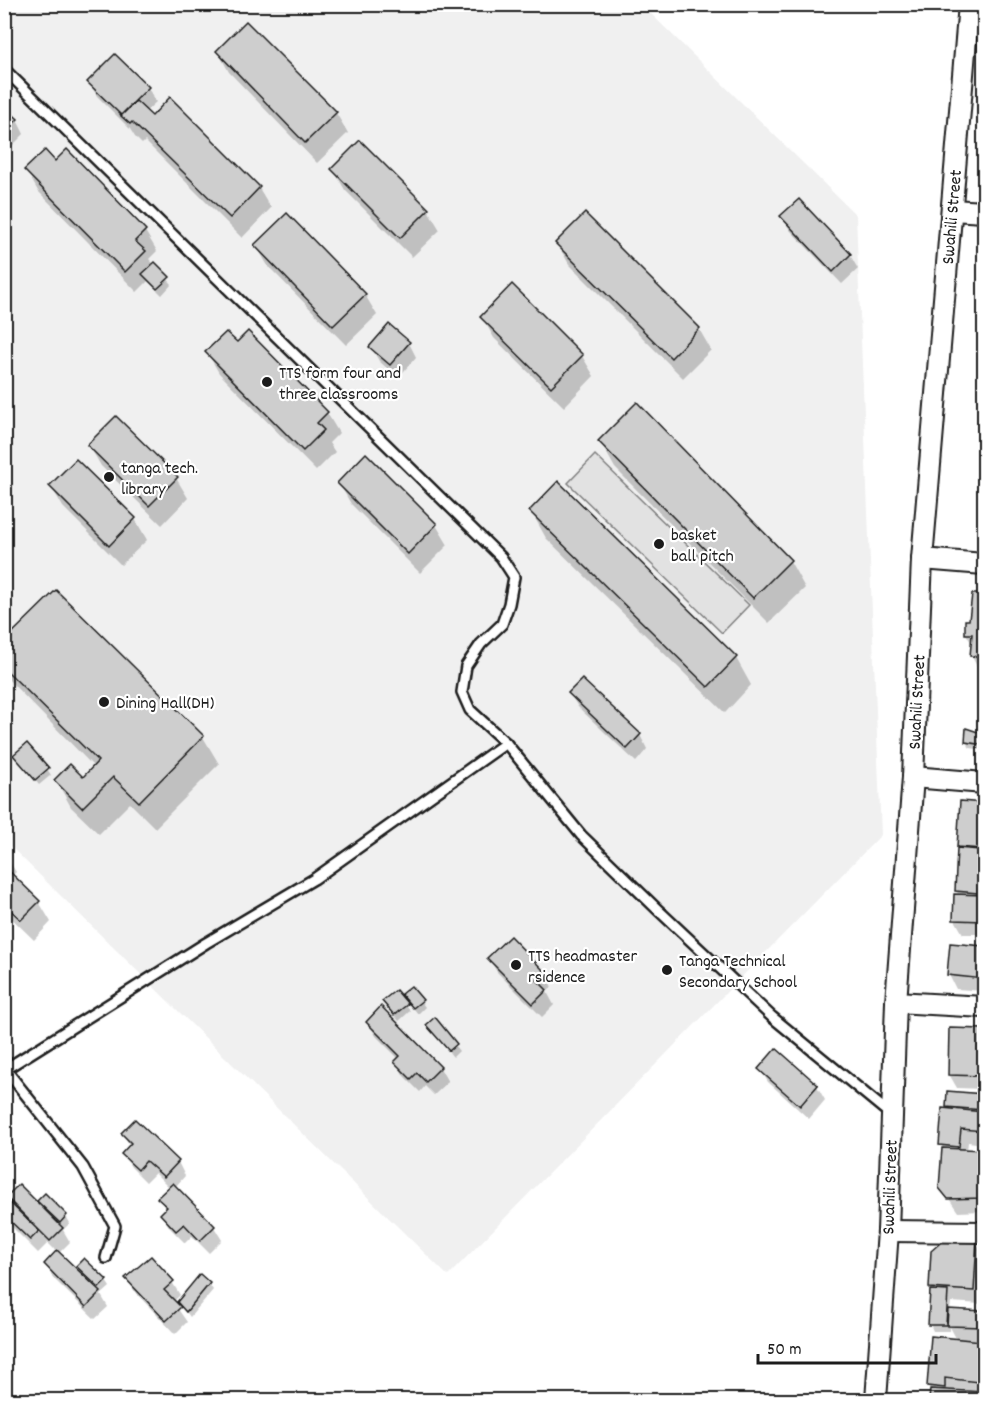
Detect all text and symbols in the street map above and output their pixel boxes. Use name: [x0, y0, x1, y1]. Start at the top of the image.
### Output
street label: Swahili Street: [937, 168, 970, 266]
place label: TTS form four and three classrooms: [279, 362, 401, 408]
marker: TTS form four and three classrooms: [260, 375, 274, 389]
place label: tanga tech. library: [121, 457, 198, 503]
marker: tanga tech. library: [102, 470, 116, 484]
place label: basket ball pitch: [671, 524, 734, 570]
marker: basket ball pitch: [652, 537, 666, 551]
street label: Swahili Street: [904, 654, 933, 750]
place label: Dining Hall(DH): [116, 692, 214, 717]
marker: Dining Hall(DH): [97, 695, 111, 709]
place label: TTS headmaster rsidence: [528, 945, 637, 991]
place label: Tanga Technical Secondary School: [679, 950, 798, 996]
marker: TTS headmaster rsidence: [509, 958, 523, 972]
marker: Tanga Technical Secondary School: [660, 963, 674, 977]
street label: Swahili Street: [877, 1139, 906, 1235]
scale bar: [758, 1327, 936, 1365]
text: 50 m: [767, 1338, 802, 1363]

